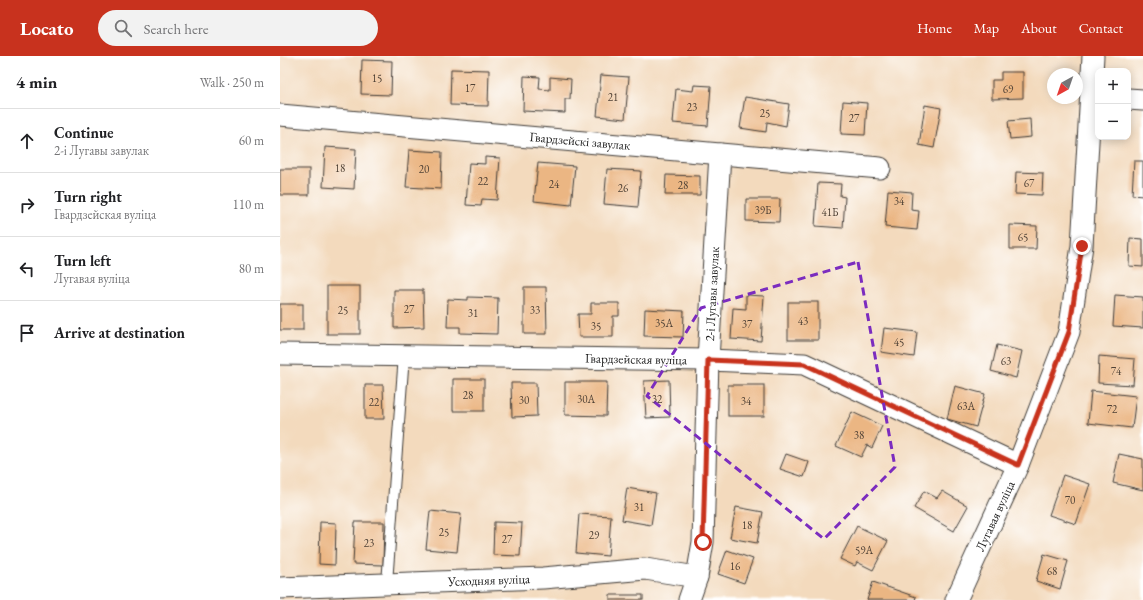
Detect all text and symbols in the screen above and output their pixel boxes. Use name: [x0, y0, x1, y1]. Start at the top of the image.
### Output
search box: [98, 10, 378, 46]
text: Locato: [20, 16, 74, 41]
icon: search: [112, 17, 134, 39]
text: Search here: [144, 19, 209, 38]
text: Home: [917, 19, 952, 37]
text: Map: [974, 19, 999, 37]
text: About: [1021, 19, 1057, 37]
text: Contact: [1079, 19, 1123, 37]
north arrow: [1047, 68, 1083, 104]
map controls: [1095, 68, 1131, 140]
button: +: [1095, 68, 1131, 104]
text: 4 min: [16, 71, 57, 93]
house number: 15: [372, 71, 382, 85]
text: Walk · 250 m: [200, 74, 264, 91]
house number: 17: [465, 81, 476, 95]
house number: 69: [1003, 82, 1014, 96]
house number: 21: [608, 90, 618, 104]
house number: 23: [687, 100, 697, 114]
button: −: [1095, 104, 1131, 140]
house number: 25: [760, 106, 770, 120]
house number: 27: [849, 111, 860, 125]
text: Continue: [54, 123, 114, 142]
street label: Гвардзейскі завулак: [529, 128, 632, 154]
icon: ahead: [16, 130, 38, 152]
text: 60 m: [239, 132, 264, 149]
text: 2-і Лугавы завулак: [54, 142, 149, 159]
house number: 18: [335, 161, 345, 175]
house number: 20: [419, 162, 429, 176]
house number: 22: [478, 174, 489, 188]
house number: 67: [1024, 176, 1035, 190]
house number: 24: [549, 177, 560, 191]
house number: 28: [678, 178, 688, 192]
house number: 26: [618, 181, 629, 195]
text: Turn right: [54, 187, 122, 206]
icon: right: [16, 194, 38, 216]
house number: 34: [894, 194, 905, 208]
text: 110 m: [233, 196, 264, 213]
house number: 39Б: [754, 203, 772, 217]
house number: 41Б: [821, 205, 839, 219]
text: Гвардзейская вуліца: [54, 206, 156, 223]
house number: 65: [1018, 230, 1028, 244]
route end: [1073, 237, 1091, 255]
street label: 2-і Лугавы завулак: [701, 245, 723, 342]
text: Turn left: [54, 251, 111, 270]
icon: left: [16, 258, 38, 280]
text: 80 m: [239, 260, 264, 277]
text: Лугавая вуліца: [54, 270, 130, 287]
house number: 27: [404, 302, 415, 316]
house number: 25: [338, 303, 348, 317]
house number: 33: [530, 303, 540, 317]
house number: 31: [468, 306, 478, 320]
house number: 43: [798, 314, 808, 328]
house number: 35А: [655, 316, 673, 330]
house number: 37: [742, 317, 753, 331]
house number: 35: [591, 319, 601, 333]
icon: arrive: [16, 322, 38, 344]
text: Arrive at destination: [54, 323, 185, 342]
house number: 45: [894, 335, 904, 349]
street label: Гвардзейская вуліца: [585, 350, 688, 368]
house number: 63: [1001, 354, 1011, 368]
house number: 74: [1111, 364, 1122, 378]
house number: 28: [463, 388, 473, 402]
house number: 30А: [577, 392, 595, 406]
house number: 32: [652, 392, 663, 406]
house number: 30: [519, 393, 529, 407]
house number: 34: [741, 394, 752, 408]
house number: 22: [369, 395, 380, 409]
house number: 63А: [957, 399, 975, 413]
house number: 72: [1107, 402, 1118, 416]
house number: 38: [854, 428, 864, 442]
street label: Лугавая вуліца: [971, 477, 1019, 554]
house number: 70: [1065, 493, 1075, 507]
house number: 31: [634, 500, 644, 514]
house number: 18: [742, 518, 752, 532]
house number: 25: [439, 525, 449, 539]
house number: 29: [589, 528, 600, 542]
house number: 27: [502, 532, 513, 546]
route start: [694, 533, 712, 551]
house number: 23: [364, 536, 374, 550]
house number: 59А: [855, 543, 873, 557]
house number: 16: [730, 559, 741, 573]
house number: 68: [1047, 564, 1057, 578]
street label: Усходняя вуліца: [447, 570, 531, 590]

